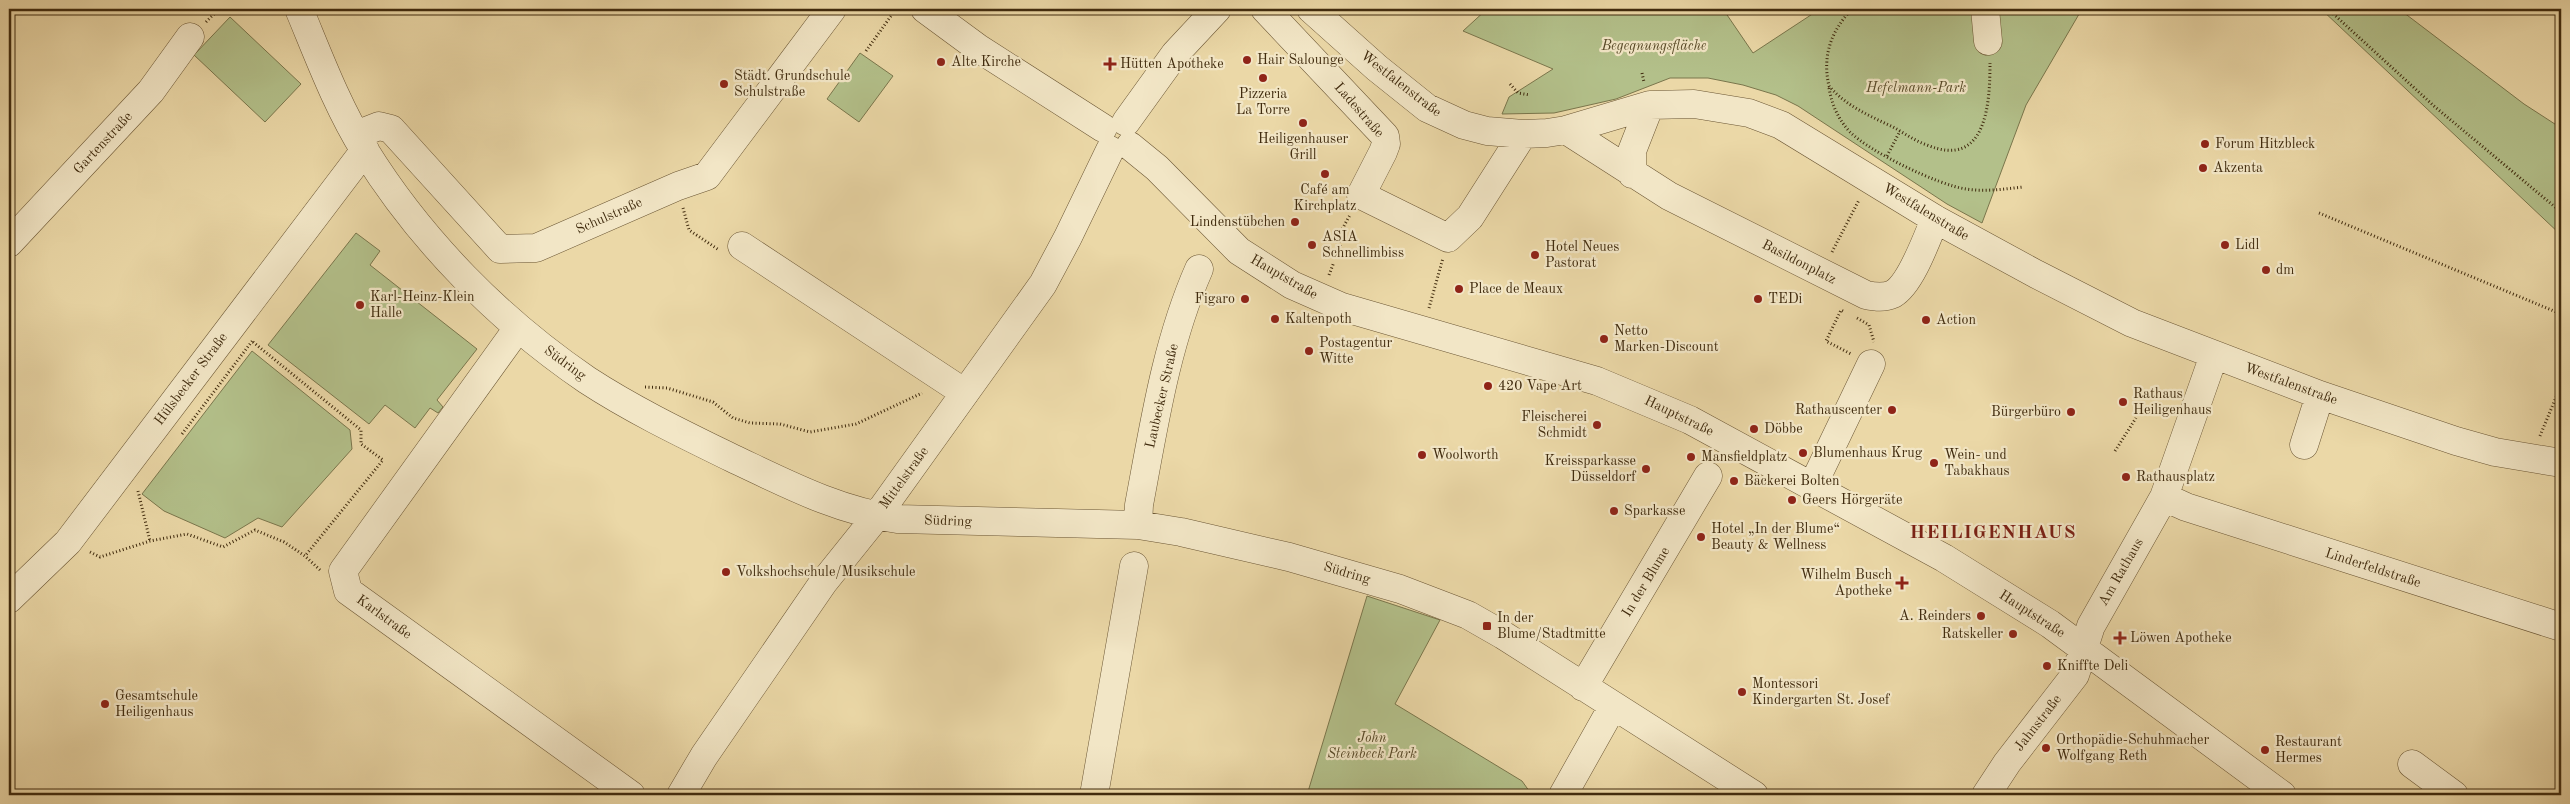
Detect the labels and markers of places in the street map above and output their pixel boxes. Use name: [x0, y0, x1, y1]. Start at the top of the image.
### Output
place label: Hair Salounge: [1257, 53, 1344, 67]
marker: Hair Salounge: [1241, 54, 1253, 66]
place label: Alte Kirche: [951, 55, 1021, 69]
marker: Alte Kirche: [935, 56, 947, 68]
place label: Hütten Apotheke: [1120, 57, 1224, 71]
marker: Hütten Apotheke: [1104, 58, 1116, 70]
place label: Städt. Grundschule Schulstraße: [734, 69, 850, 99]
marker: Pizzeria La Torre: [1257, 72, 1269, 84]
marker: Städt. Grundschule Schulstraße: [718, 78, 730, 90]
place label: Pizzeria La Torre: [1236, 87, 1290, 117]
marker: Heiligenhauser Grill: [1297, 117, 1309, 129]
place label: Heiligenhauser Grill: [1258, 132, 1349, 162]
place label: Forum Hitzbleck: [2215, 137, 2315, 151]
marker: Forum Hitzbleck: [2199, 138, 2211, 150]
place label: Akzenta: [2213, 161, 2263, 175]
marker: Akzenta: [2197, 162, 2209, 174]
marker: Café am Kirchplatz: [1319, 168, 1331, 180]
place label: Café am Kirchplatz: [1294, 183, 1356, 213]
place label: Lindenstübchen: [1190, 215, 1285, 229]
marker: Lindenstübchen: [1289, 216, 1301, 228]
place label: ASIA Schnellimbiss: [1322, 230, 1404, 260]
place label: Lidl: [2235, 238, 2259, 252]
marker: ASIA Schnellimbiss: [1306, 239, 1318, 251]
marker: Lidl: [2219, 239, 2231, 251]
place label: Hotel Neues Pastorat: [1545, 240, 1619, 270]
marker: Hotel Neues Pastorat: [1529, 249, 1541, 261]
place label: dm: [2276, 263, 2294, 277]
marker: dm: [2260, 264, 2272, 276]
place label: Place de Meaux: [1469, 282, 1563, 296]
marker: Place de Meaux: [1453, 283, 1465, 295]
place label: Karl-Heinz-Klein Halle: [370, 290, 475, 320]
place label: Figaro: [1195, 292, 1235, 306]
place label: TEDi: [1768, 292, 1803, 306]
marker: Figaro: [1239, 293, 1251, 305]
marker: TEDi: [1752, 293, 1764, 305]
marker: Karl-Heinz-Klein Halle: [354, 299, 366, 311]
place label: Kaltenpoth: [1285, 312, 1352, 326]
marker: Kaltenpoth: [1269, 313, 1281, 325]
place label: Action: [1936, 313, 1976, 327]
marker: Action: [1920, 314, 1932, 326]
place label: Netto Marken-Discount: [1614, 324, 1719, 354]
marker: Netto Marken-Discount: [1598, 333, 1610, 345]
place label: Postagentur Witte: [1319, 336, 1393, 366]
marker: Postagentur Witte: [1303, 345, 1315, 357]
place label: 420 Vape Art: [1498, 379, 1582, 393]
marker: 420 Vape Art: [1482, 380, 1494, 392]
place label: Rathaus Heiligenhaus: [2133, 387, 2211, 417]
marker: Rathaus Heiligenhaus: [2117, 396, 2129, 408]
place label: Rathauscenter: [1795, 403, 1882, 417]
marker: Rathauscenter: [1886, 404, 1898, 416]
place label: Bürgerbüro: [1991, 405, 2061, 419]
marker: Bürgerbüro: [2065, 406, 2077, 418]
place label: Fleischerei Schmidt: [1521, 410, 1587, 440]
marker: Fleischerei Schmidt: [1591, 419, 1603, 431]
place label: Döbbe: [1764, 422, 1803, 436]
marker: Döbbe: [1748, 423, 1760, 435]
place label: Blumenhaus Krug: [1813, 446, 1923, 460]
marker: Blumenhaus Krug: [1797, 447, 1809, 459]
place label: Woolworth: [1432, 448, 1499, 462]
place label: Wein- und Tabakhaus: [1944, 448, 2010, 478]
marker: Woolworth: [1416, 449, 1428, 461]
place label: Mansfieldplatz: [1701, 450, 1787, 464]
marker: Mansfieldplatz: [1685, 451, 1697, 463]
place label: Kreissparkasse Düsseldorf: [1545, 454, 1637, 484]
marker: Wein- und Tabakhaus: [1928, 457, 1940, 469]
marker: Kreissparkasse Düsseldorf: [1640, 463, 1652, 475]
place label: Rathausplatz: [2136, 470, 2215, 484]
marker: Rathausplatz: [2120, 471, 2132, 483]
place label: Bäckerei Bolten: [1744, 474, 1840, 488]
marker: Bäckerei Bolten: [1728, 475, 1740, 487]
place label: Geers Hörgeräte: [1802, 493, 1902, 507]
marker: Geers Hörgeräte: [1786, 494, 1798, 506]
place label: Sparkasse: [1624, 504, 1685, 518]
marker: Sparkasse: [1608, 505, 1620, 517]
place label: Hotel „In der Blume“ Beauty & Wellness: [1711, 522, 1840, 552]
marker: Hotel „In der Blume“ Beauty & Wellness: [1695, 531, 1707, 543]
place label: Volkshochschule/Musikschule: [736, 565, 915, 579]
marker: Volkshochschule/Musikschule: [720, 566, 732, 578]
place label: Wilhelm Busch Apotheke: [1800, 568, 1892, 598]
marker: Wilhelm Busch Apotheke: [1896, 577, 1908, 589]
place label: A. Reinders: [1899, 609, 1971, 623]
marker: A. Reinders: [1975, 610, 1987, 622]
place label: In der Blume/Stadtmitte: [1497, 611, 1606, 641]
marker: In der Blume/Stadtmitte: [1481, 620, 1493, 632]
place label: Ratskeller: [1942, 627, 2003, 641]
marker: Ratskeller: [2007, 628, 2019, 640]
place label: Löwen Apotheke: [2130, 631, 2232, 645]
marker: Löwen Apotheke: [2114, 632, 2126, 644]
place label: Kniffte Deli: [2057, 659, 2129, 673]
marker: Kniffte Deli: [2041, 660, 2053, 672]
place label: Montessori Kindergarten St. Josef: [1752, 677, 1891, 707]
marker: Montessori Kindergarten St. Josef: [1736, 686, 1748, 698]
place label: Gesamtschule Heiligenhaus: [115, 689, 198, 719]
marker: Gesamtschule Heiligenhaus: [99, 698, 111, 710]
place label: Orthopädie-Schuhmacher Wolfgang Reth: [2056, 733, 2210, 763]
place label: Restaurant Hermes: [2275, 735, 2342, 765]
marker: Orthopädie-Schuhmacher Wolfgang Reth: [2040, 742, 2052, 754]
marker: Restaurant Hermes: [2259, 744, 2271, 756]

